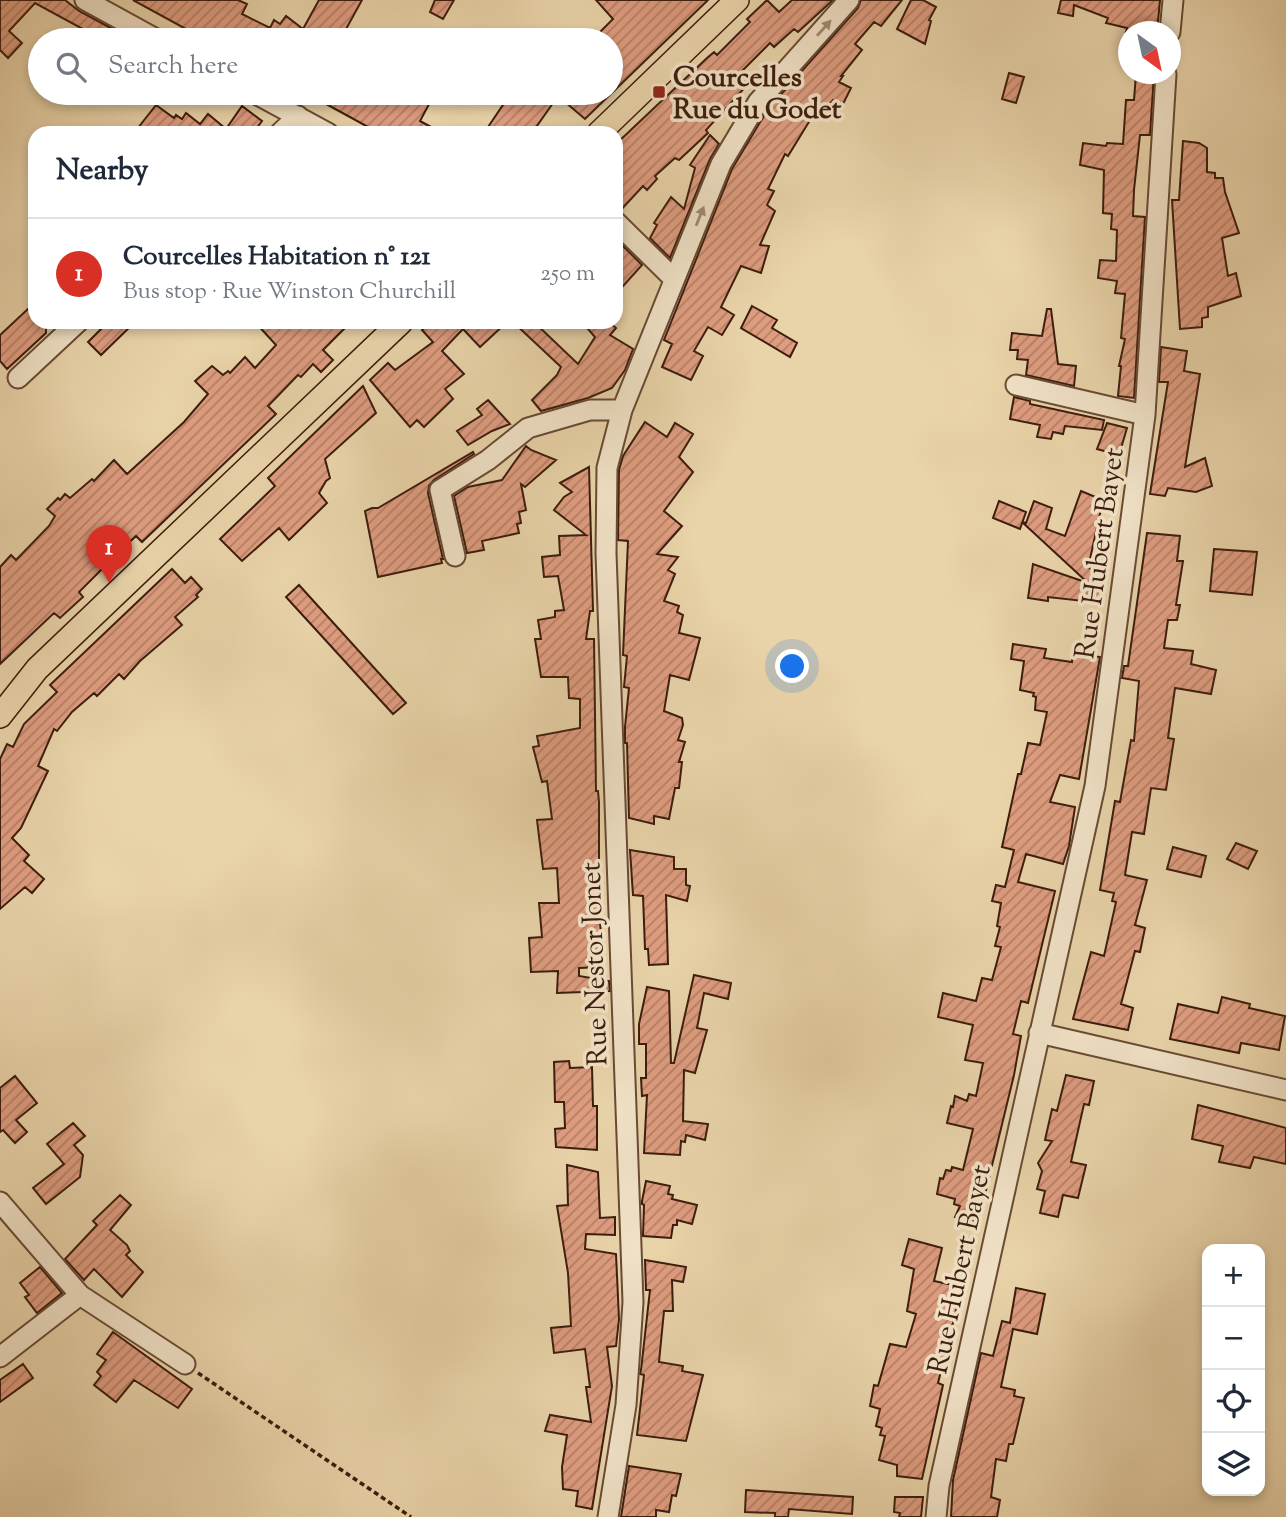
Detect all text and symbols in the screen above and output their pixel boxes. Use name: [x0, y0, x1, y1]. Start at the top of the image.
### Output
one-way arrow: [815, 20, 831, 37]
north arrow: [1118, 21, 1181, 84]
search box: [28, 28, 623, 105]
icon: search: [52, 48, 90, 86]
text: Search here: [108, 48, 238, 85]
place label: Courcelles Rue du Godet: [673, 59, 842, 131]
marker: Courcelles Rue du Godet: [651, 84, 667, 100]
text: Nearby: [56, 150, 148, 193]
one-way arrow: [694, 206, 705, 227]
text: Courcelles Habitation n° 121: [123, 239, 430, 276]
text: 1: [75, 258, 83, 291]
text: 250 m: [540, 258, 595, 291]
text: Bus stop · Rue Winston Churchill: [123, 276, 456, 309]
street label: Rue Hubert Bayet: [1066, 445, 1136, 662]
pin: 1: [86, 525, 132, 583]
your location: [775, 649, 809, 683]
street label: Rue Nestor Jonet: [572, 861, 620, 1067]
street label: Rue Hubert Bayet: [919, 1161, 1003, 1378]
map controls: [1202, 1244, 1265, 1496]
button: +: [1202, 1244, 1265, 1307]
button: −: [1202, 1307, 1265, 1370]
button: locate: [1202, 1370, 1265, 1433]
button: layers: [1202, 1433, 1265, 1496]

